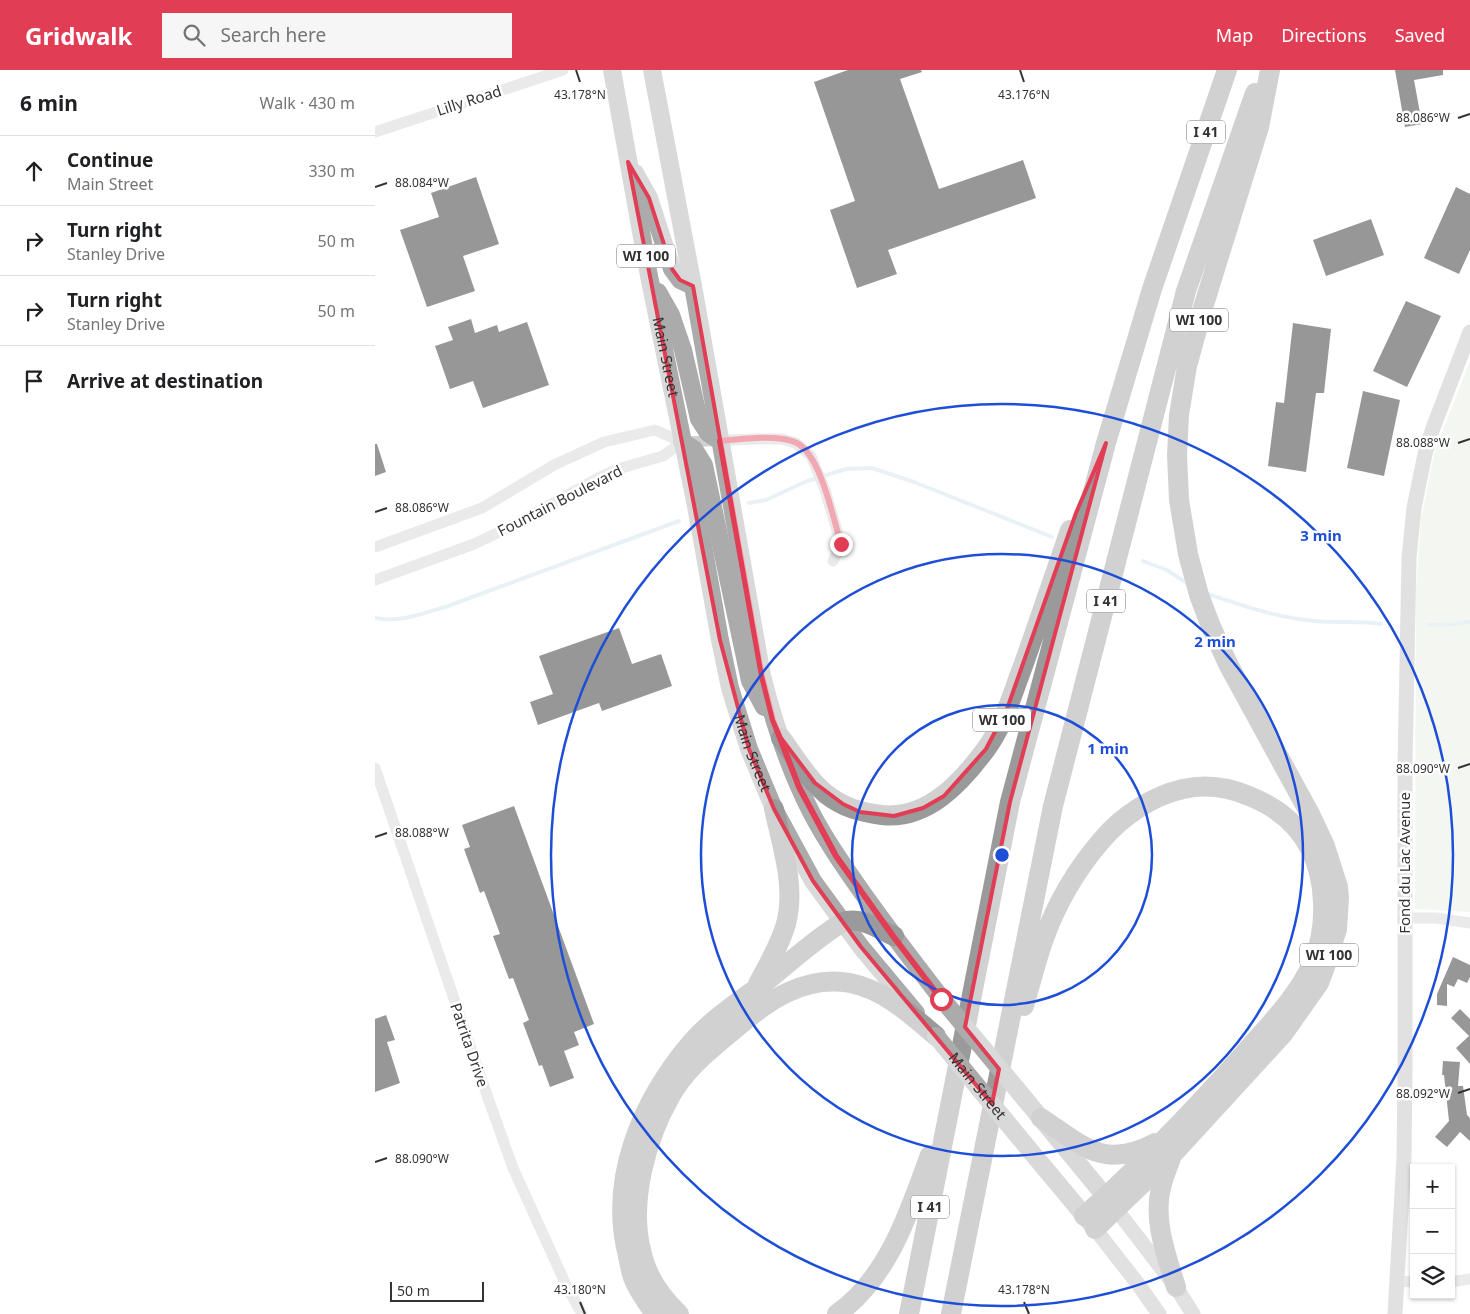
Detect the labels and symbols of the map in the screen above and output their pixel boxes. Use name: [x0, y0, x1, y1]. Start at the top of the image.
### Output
street label: Lilly Road: [434, 80, 504, 120]
text: 43.178°N: [554, 86, 606, 103]
text: 43.176°N: [998, 86, 1050, 103]
text: 88.086°W: [1396, 109, 1450, 126]
road number: I 41: [1187, 121, 1225, 144]
text: 88.084°W: [395, 174, 449, 191]
road number: WI 100: [617, 245, 675, 268]
road number: WI 100: [1170, 308, 1228, 332]
street label: Main Street: [649, 315, 685, 399]
text: 88.088°W: [1396, 434, 1450, 451]
street label: Fountain Boulevard: [494, 460, 625, 540]
text: 88.086°W: [395, 499, 449, 516]
text: 3 min: [1300, 525, 1342, 545]
route end: [830, 533, 853, 556]
road number: I 41: [1087, 590, 1125, 612]
text: 2 min: [1194, 631, 1236, 651]
road number: WI 100: [973, 708, 1031, 732]
street label: Main Street: [730, 712, 777, 795]
text: 1 min: [1087, 738, 1129, 758]
text: 88.090°W: [1396, 760, 1450, 777]
street label: Fond du Lac Avenue: [1394, 792, 1414, 934]
text: 88.088°W: [395, 824, 449, 841]
centre of rings: [993, 846, 1011, 864]
road number: WI 100: [1300, 944, 1358, 966]
route start: [930, 988, 953, 1011]
street label: Patrita Drive: [446, 1000, 494, 1089]
street label: Main Street: [945, 1048, 1012, 1124]
text: 88.092°W: [1396, 1085, 1450, 1102]
text: 88.090°W: [395, 1150, 449, 1167]
road number: I 41: [911, 1196, 949, 1218]
scale bar: [390, 1279, 484, 1302]
text: 43.180°N: [554, 1281, 606, 1298]
text: 43.178°N: [998, 1281, 1050, 1298]

